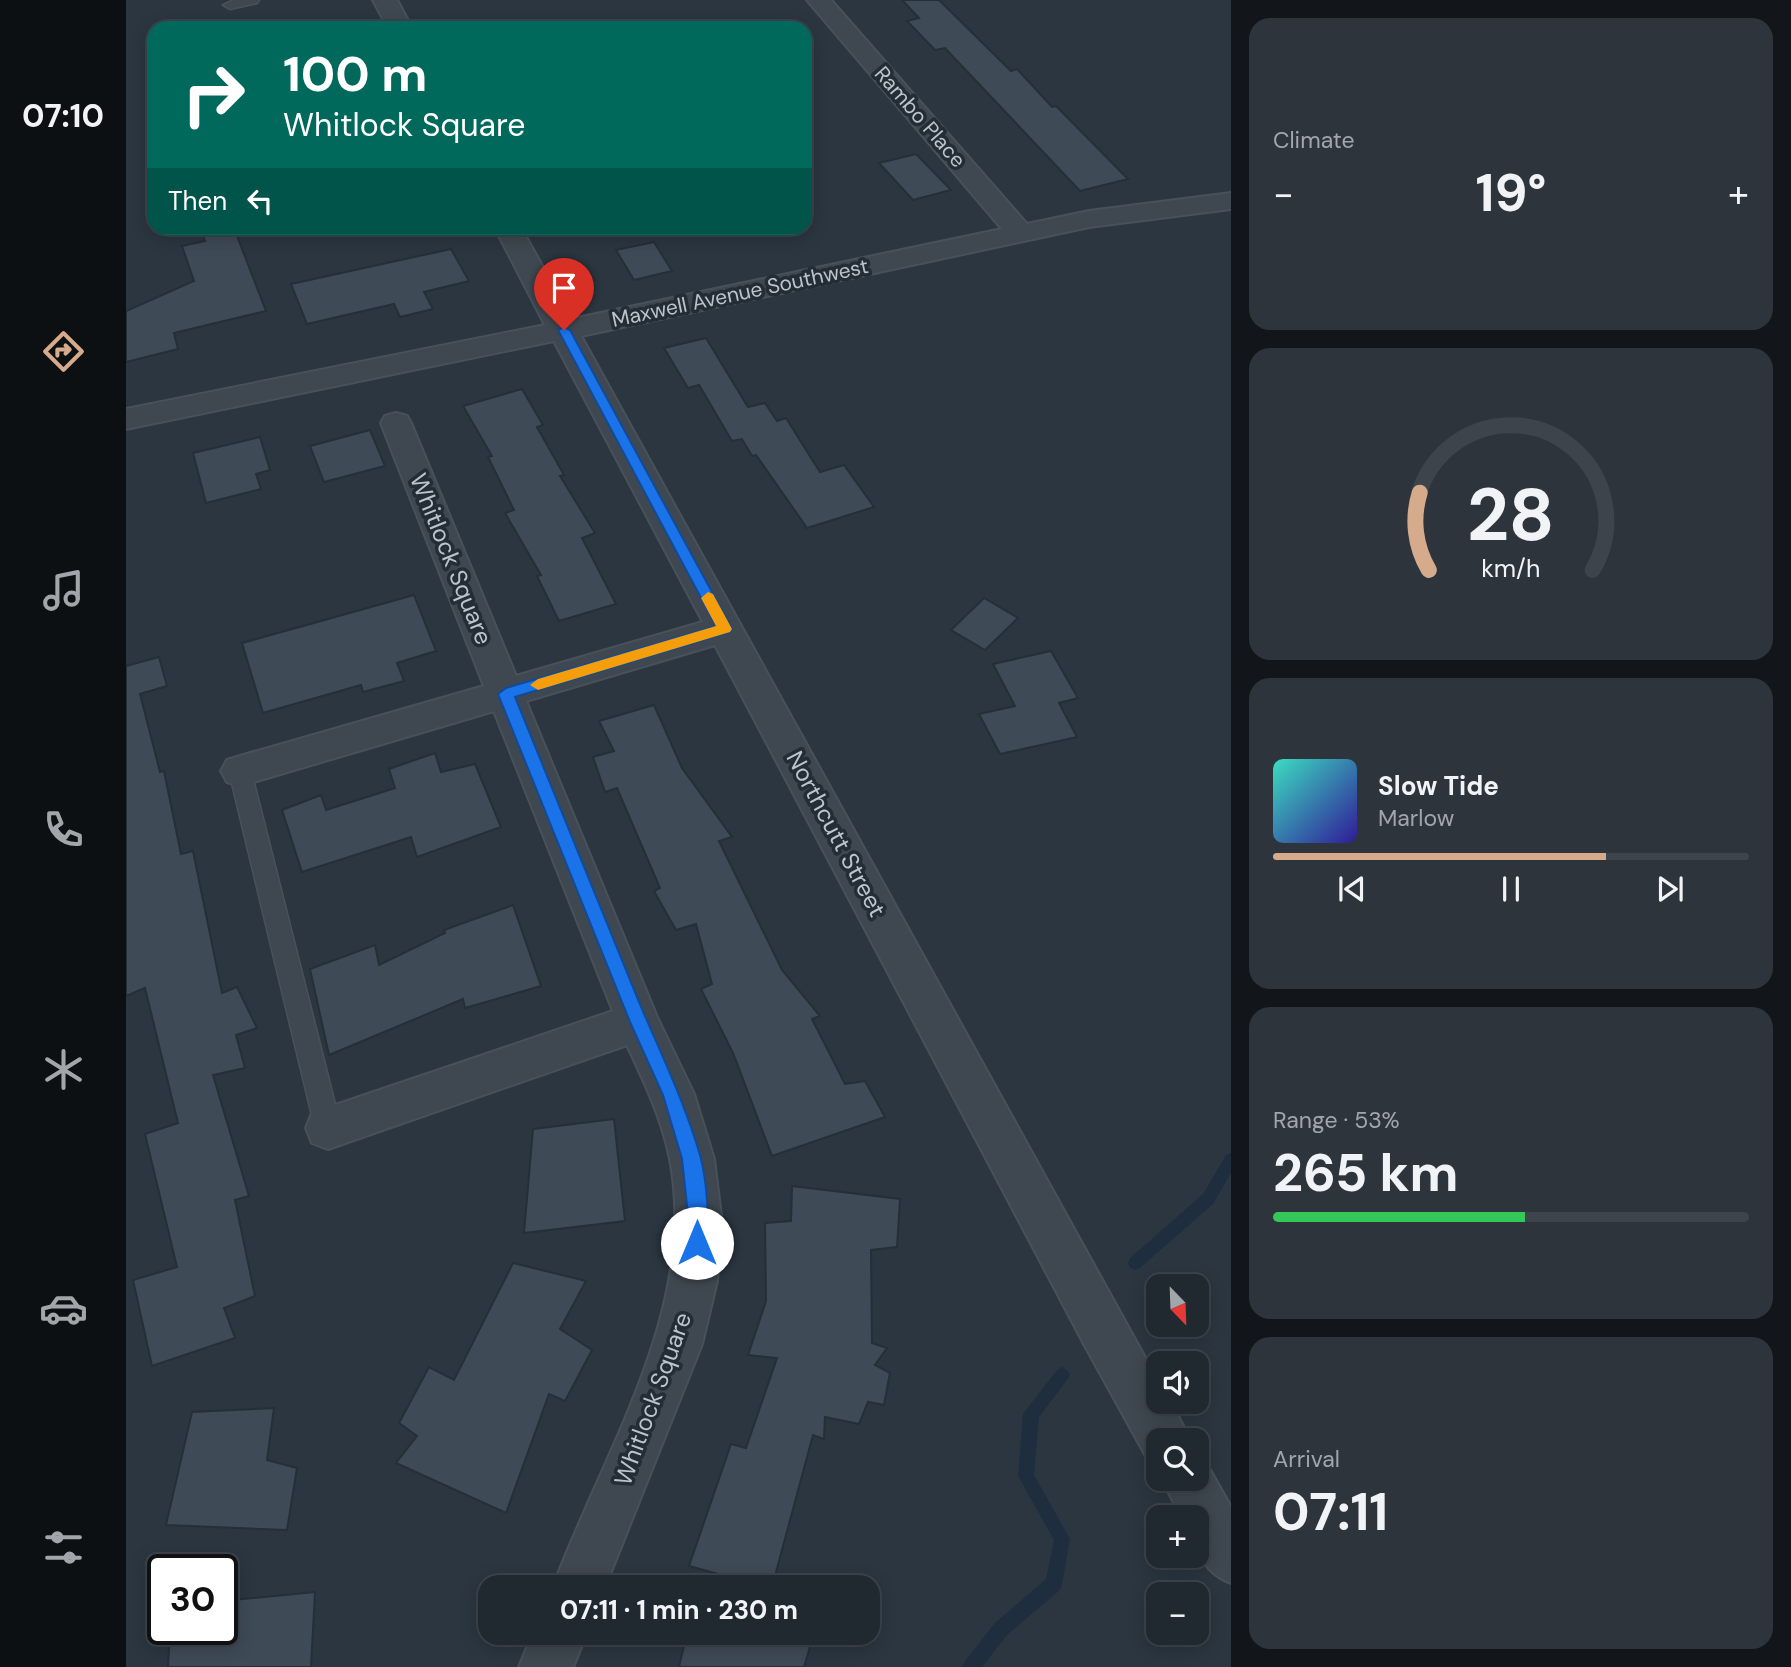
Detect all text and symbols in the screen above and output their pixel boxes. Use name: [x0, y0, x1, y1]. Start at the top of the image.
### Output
text: 100 m: [283, 42, 427, 106]
icon: right: [168, 49, 259, 140]
street label: Rambo Place: [868, 60, 972, 174]
text: 07:10: [22, 95, 104, 137]
text: Whitlock Square: [283, 104, 525, 146]
text: Climate: [1273, 125, 1355, 155]
text: 19°: [1476, 159, 1546, 227]
text: −: [1273, 169, 1294, 219]
text: +: [1728, 169, 1749, 219]
icon: left: [241, 182, 279, 220]
text: Then: [168, 184, 227, 218]
street label: Maxwell Avenue Southwest: [609, 252, 871, 334]
pin: [534, 258, 594, 330]
icon: arrive: [545, 269, 583, 307]
icon: directions: [39, 327, 88, 376]
text: 28: [1467, 468, 1555, 563]
street label: Whitlock Square: [403, 469, 500, 649]
text: km/h: [1481, 551, 1541, 584]
icon: music: [39, 566, 88, 615]
street label: Northcutt Street: [780, 745, 893, 922]
text: Slow Tide: [1378, 769, 1499, 803]
text: Marlow: [1378, 803, 1454, 833]
icon: phone: [39, 805, 88, 854]
icon: previous: [1333, 870, 1371, 908]
icon: pause: [1492, 870, 1530, 908]
icon: next: [1651, 870, 1689, 908]
icon: climate: [39, 1045, 88, 1094]
text: Range · 53%: [1273, 1105, 1400, 1135]
text: 265 km: [1273, 1139, 1458, 1207]
position arrow: [660, 1206, 734, 1280]
north arrow: [1146, 1274, 1209, 1337]
map controls: [1146, 1274, 1209, 1645]
icon: car: [39, 1284, 88, 1333]
street label: Whitlock Square: [607, 1308, 698, 1490]
button: sound: [1146, 1351, 1209, 1414]
button: search: [1146, 1428, 1209, 1491]
text: Arrival: [1273, 1444, 1340, 1474]
text: 07:11: [1273, 1478, 1388, 1546]
button: +: [1146, 1505, 1209, 1568]
icon: filters: [39, 1523, 88, 1572]
speed limit sign: 30: [147, 1554, 238, 1645]
button: −: [1146, 1582, 1209, 1645]
text: 07:11 · 1 min · 230 m: [560, 1593, 798, 1627]

